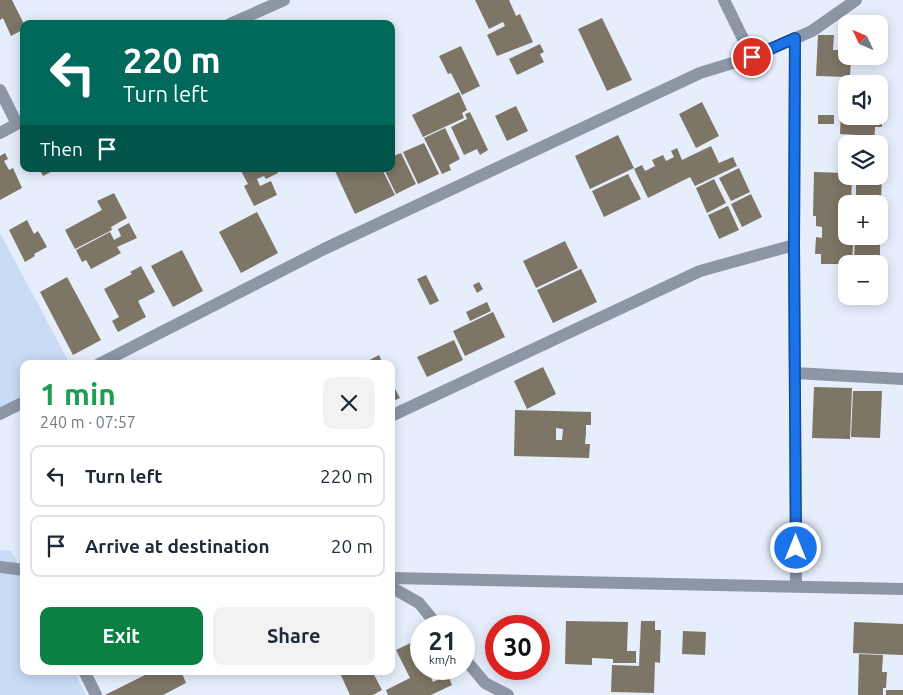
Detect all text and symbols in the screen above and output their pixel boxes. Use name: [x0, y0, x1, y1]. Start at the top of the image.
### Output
north arrow: [838, 15, 888, 65]
map controls: [838, 15, 888, 305]
pin: [731, 36, 773, 78]
icon: left: [40, 40, 105, 105]
text: 220 m: [123, 40, 221, 80]
icon: arrive: [738, 43, 766, 71]
button: sound: [838, 75, 888, 125]
text: Turn left: [123, 81, 208, 106]
icon: arrive: [93, 135, 121, 163]
button: layers: [838, 135, 888, 185]
text: Then: [40, 138, 83, 160]
button: +: [838, 195, 888, 245]
button: −: [838, 255, 888, 305]
text: 1 min: [40, 377, 116, 411]
button: close: [323, 377, 375, 429]
text: 240 m · 07:57: [40, 413, 136, 431]
icon: left: [42, 462, 70, 490]
text: Turn left: [85, 465, 163, 487]
text: 220 m: [320, 465, 373, 487]
position arrow: [769, 521, 821, 573]
icon: arrive: [42, 532, 70, 560]
text: Arrive at destination: [85, 535, 270, 557]
text: 20 m: [331, 535, 373, 557]
button: Exit: [40, 607, 203, 665]
button: Share: [213, 607, 375, 665]
speed limit sign: 30: [485, 615, 550, 680]
text: 21: [428, 627, 457, 655]
text: km/h: [429, 653, 456, 666]

